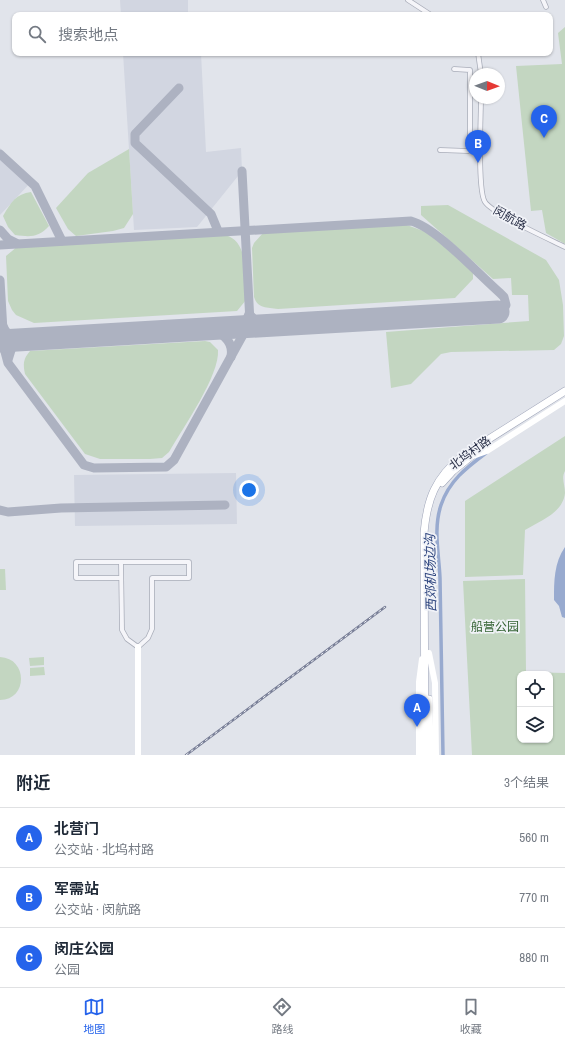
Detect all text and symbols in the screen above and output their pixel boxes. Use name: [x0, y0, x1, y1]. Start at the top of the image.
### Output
search box: [12, 12, 553, 56]
icon: search: [26, 23, 48, 45]
text: 搜索地点: [58, 24, 118, 45]
north arrow: [469, 68, 505, 104]
pin: C: [531, 105, 557, 138]
pin: B: [465, 130, 491, 163]
street label: 闵航路: [490, 202, 530, 234]
street label: 北坞村路: [446, 432, 494, 474]
your location: [239, 480, 259, 500]
water label: 西郊机场边沟: [421, 532, 440, 612]
park label: 船营公园: [471, 619, 519, 635]
map controls: [517, 671, 553, 743]
button: locate: [517, 671, 553, 707]
pin: A: [404, 694, 430, 727]
button: layers: [517, 707, 553, 743]
text: 附近: [16, 771, 50, 794]
text: 3个结果: [504, 774, 549, 791]
text: 北营门: [54, 818, 99, 839]
text: A: [25, 829, 33, 846]
text: 560 m: [519, 829, 549, 846]
text: 公交站 · 北坞村路: [54, 841, 154, 858]
text: 军需站: [54, 878, 99, 899]
text: B: [25, 889, 33, 906]
text: 770 m: [519, 889, 549, 906]
text: 公交站 · 闵航路: [54, 901, 141, 918]
text: 闵庄公园: [54, 938, 114, 959]
text: C: [25, 949, 33, 966]
text: 880 m: [519, 949, 549, 966]
text: 公园: [54, 961, 80, 978]
tab: 地图: [83, 996, 105, 1036]
tab: 路线: [271, 996, 293, 1036]
tab: 收藏: [460, 996, 482, 1036]

